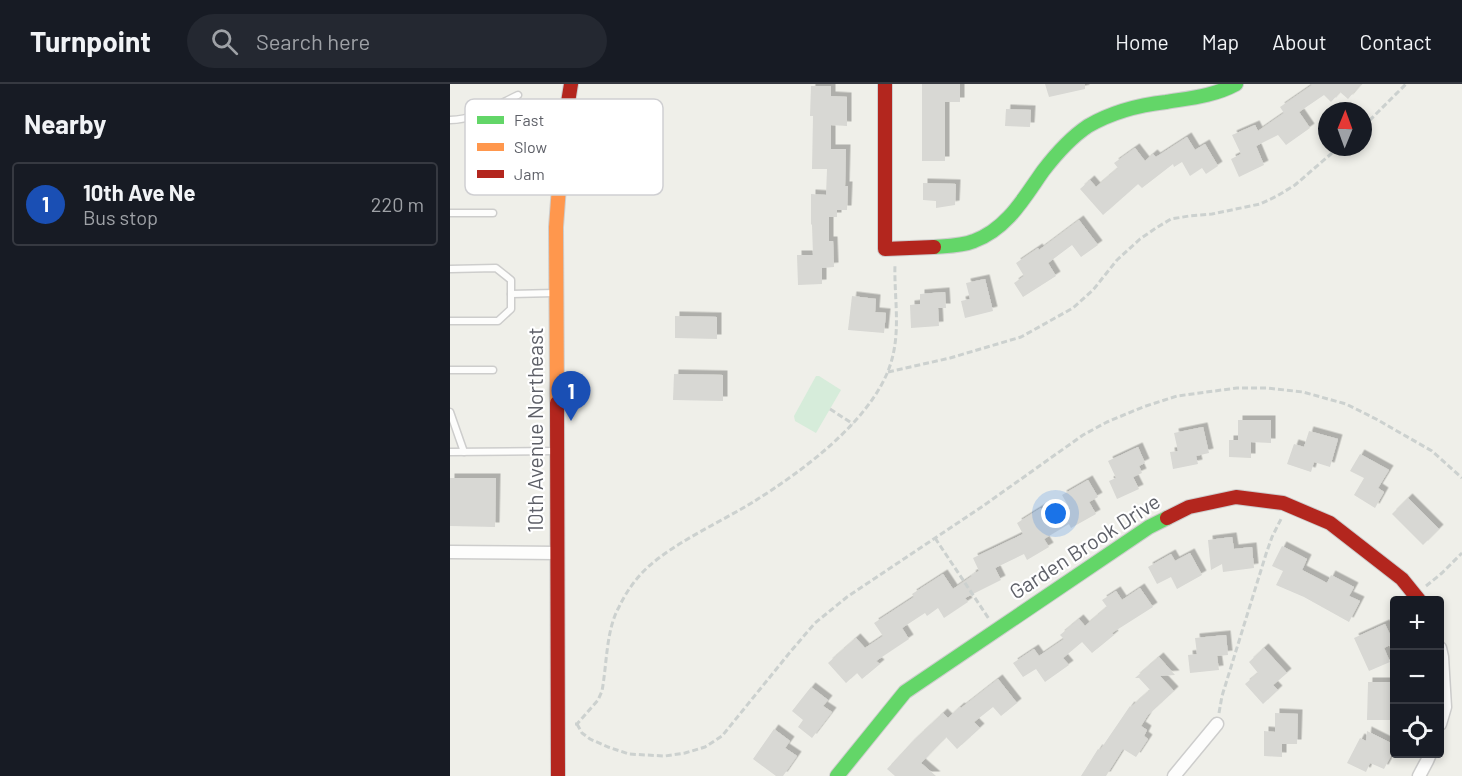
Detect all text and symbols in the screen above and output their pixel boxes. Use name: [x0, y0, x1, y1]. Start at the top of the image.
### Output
search box: [187, 14, 607, 68]
text: Turnpoint: [30, 24, 151, 58]
icon: search: [208, 25, 241, 58]
text: Search here: [256, 28, 370, 54]
text: Home: [1115, 29, 1169, 54]
text: Map: [1202, 29, 1239, 54]
text: About: [1272, 29, 1327, 54]
text: Contact: [1360, 29, 1432, 54]
legend: [465, 99, 663, 195]
north arrow: [1318, 102, 1372, 156]
text: Nearby: [24, 108, 106, 139]
text: Fast: [514, 110, 544, 129]
text: Slow: [514, 137, 547, 156]
text: Jam: [514, 164, 545, 183]
text: 10th Ave Ne: [83, 179, 196, 205]
text: 1: [42, 192, 49, 216]
text: 220 m: [371, 192, 424, 216]
text: Bus stop: [83, 205, 158, 229]
street label: 10th Avenue Northeast: [522, 327, 547, 533]
pin: 1: [552, 372, 590, 421]
street label: Garden Brook Drive: [1004, 488, 1164, 604]
your location: [1041, 499, 1070, 528]
map controls: [1390, 596, 1444, 758]
button: +: [1390, 596, 1444, 650]
button: −: [1390, 650, 1444, 704]
button: locate: [1390, 704, 1444, 758]

